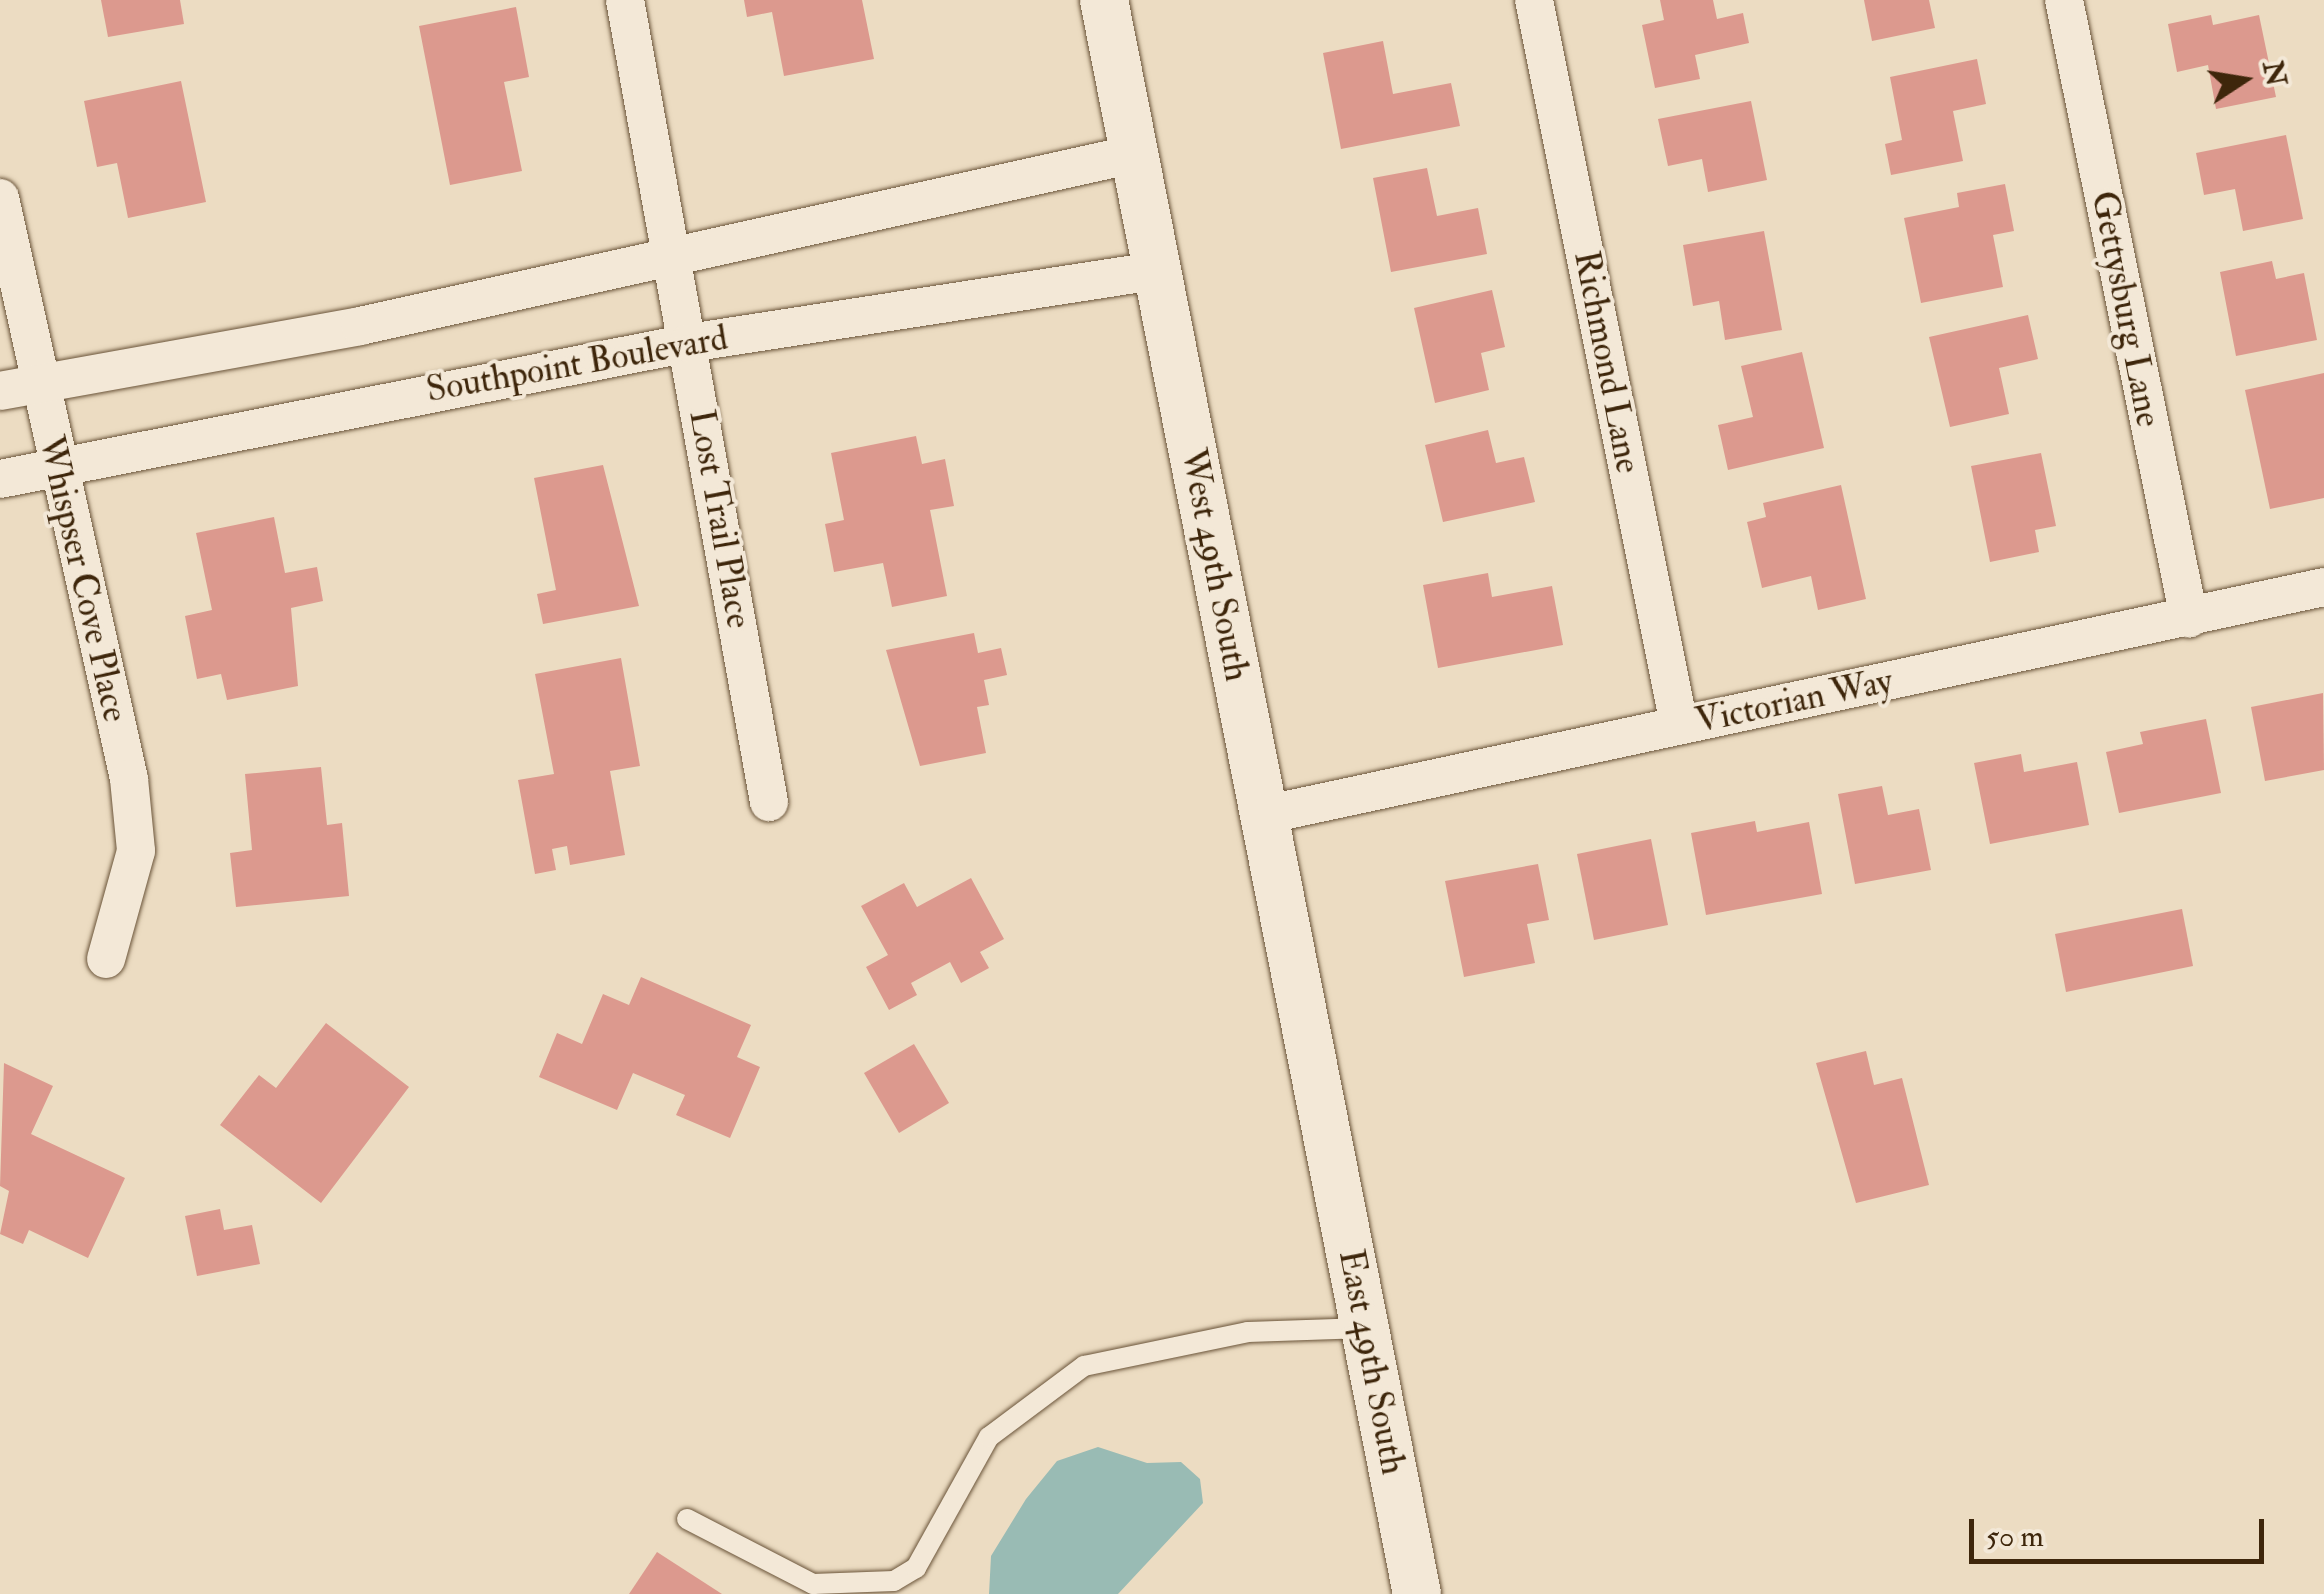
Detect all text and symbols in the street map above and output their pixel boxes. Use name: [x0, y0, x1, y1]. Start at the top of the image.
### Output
north arrow: [2194, 30, 2294, 130]
text: N: [2254, 58, 2294, 90]
street label: Gettysburg Lane: [2083, 188, 2169, 430]
street label: Richmond Lane: [1565, 247, 1649, 477]
street label: Southpoint Boulevard: [423, 317, 731, 411]
street label: Lost Trail Place: [680, 407, 760, 631]
street label: Whispser Cove Place: [30, 432, 136, 726]
street label: West 49th South: [1172, 445, 1258, 685]
street label: Victorian Way: [1692, 660, 1896, 742]
street label: East 49th South: [1330, 1246, 1414, 1478]
scale bar: [1974, 1499, 2269, 1561]
text: 50 m: [1986, 1518, 2044, 1555]

